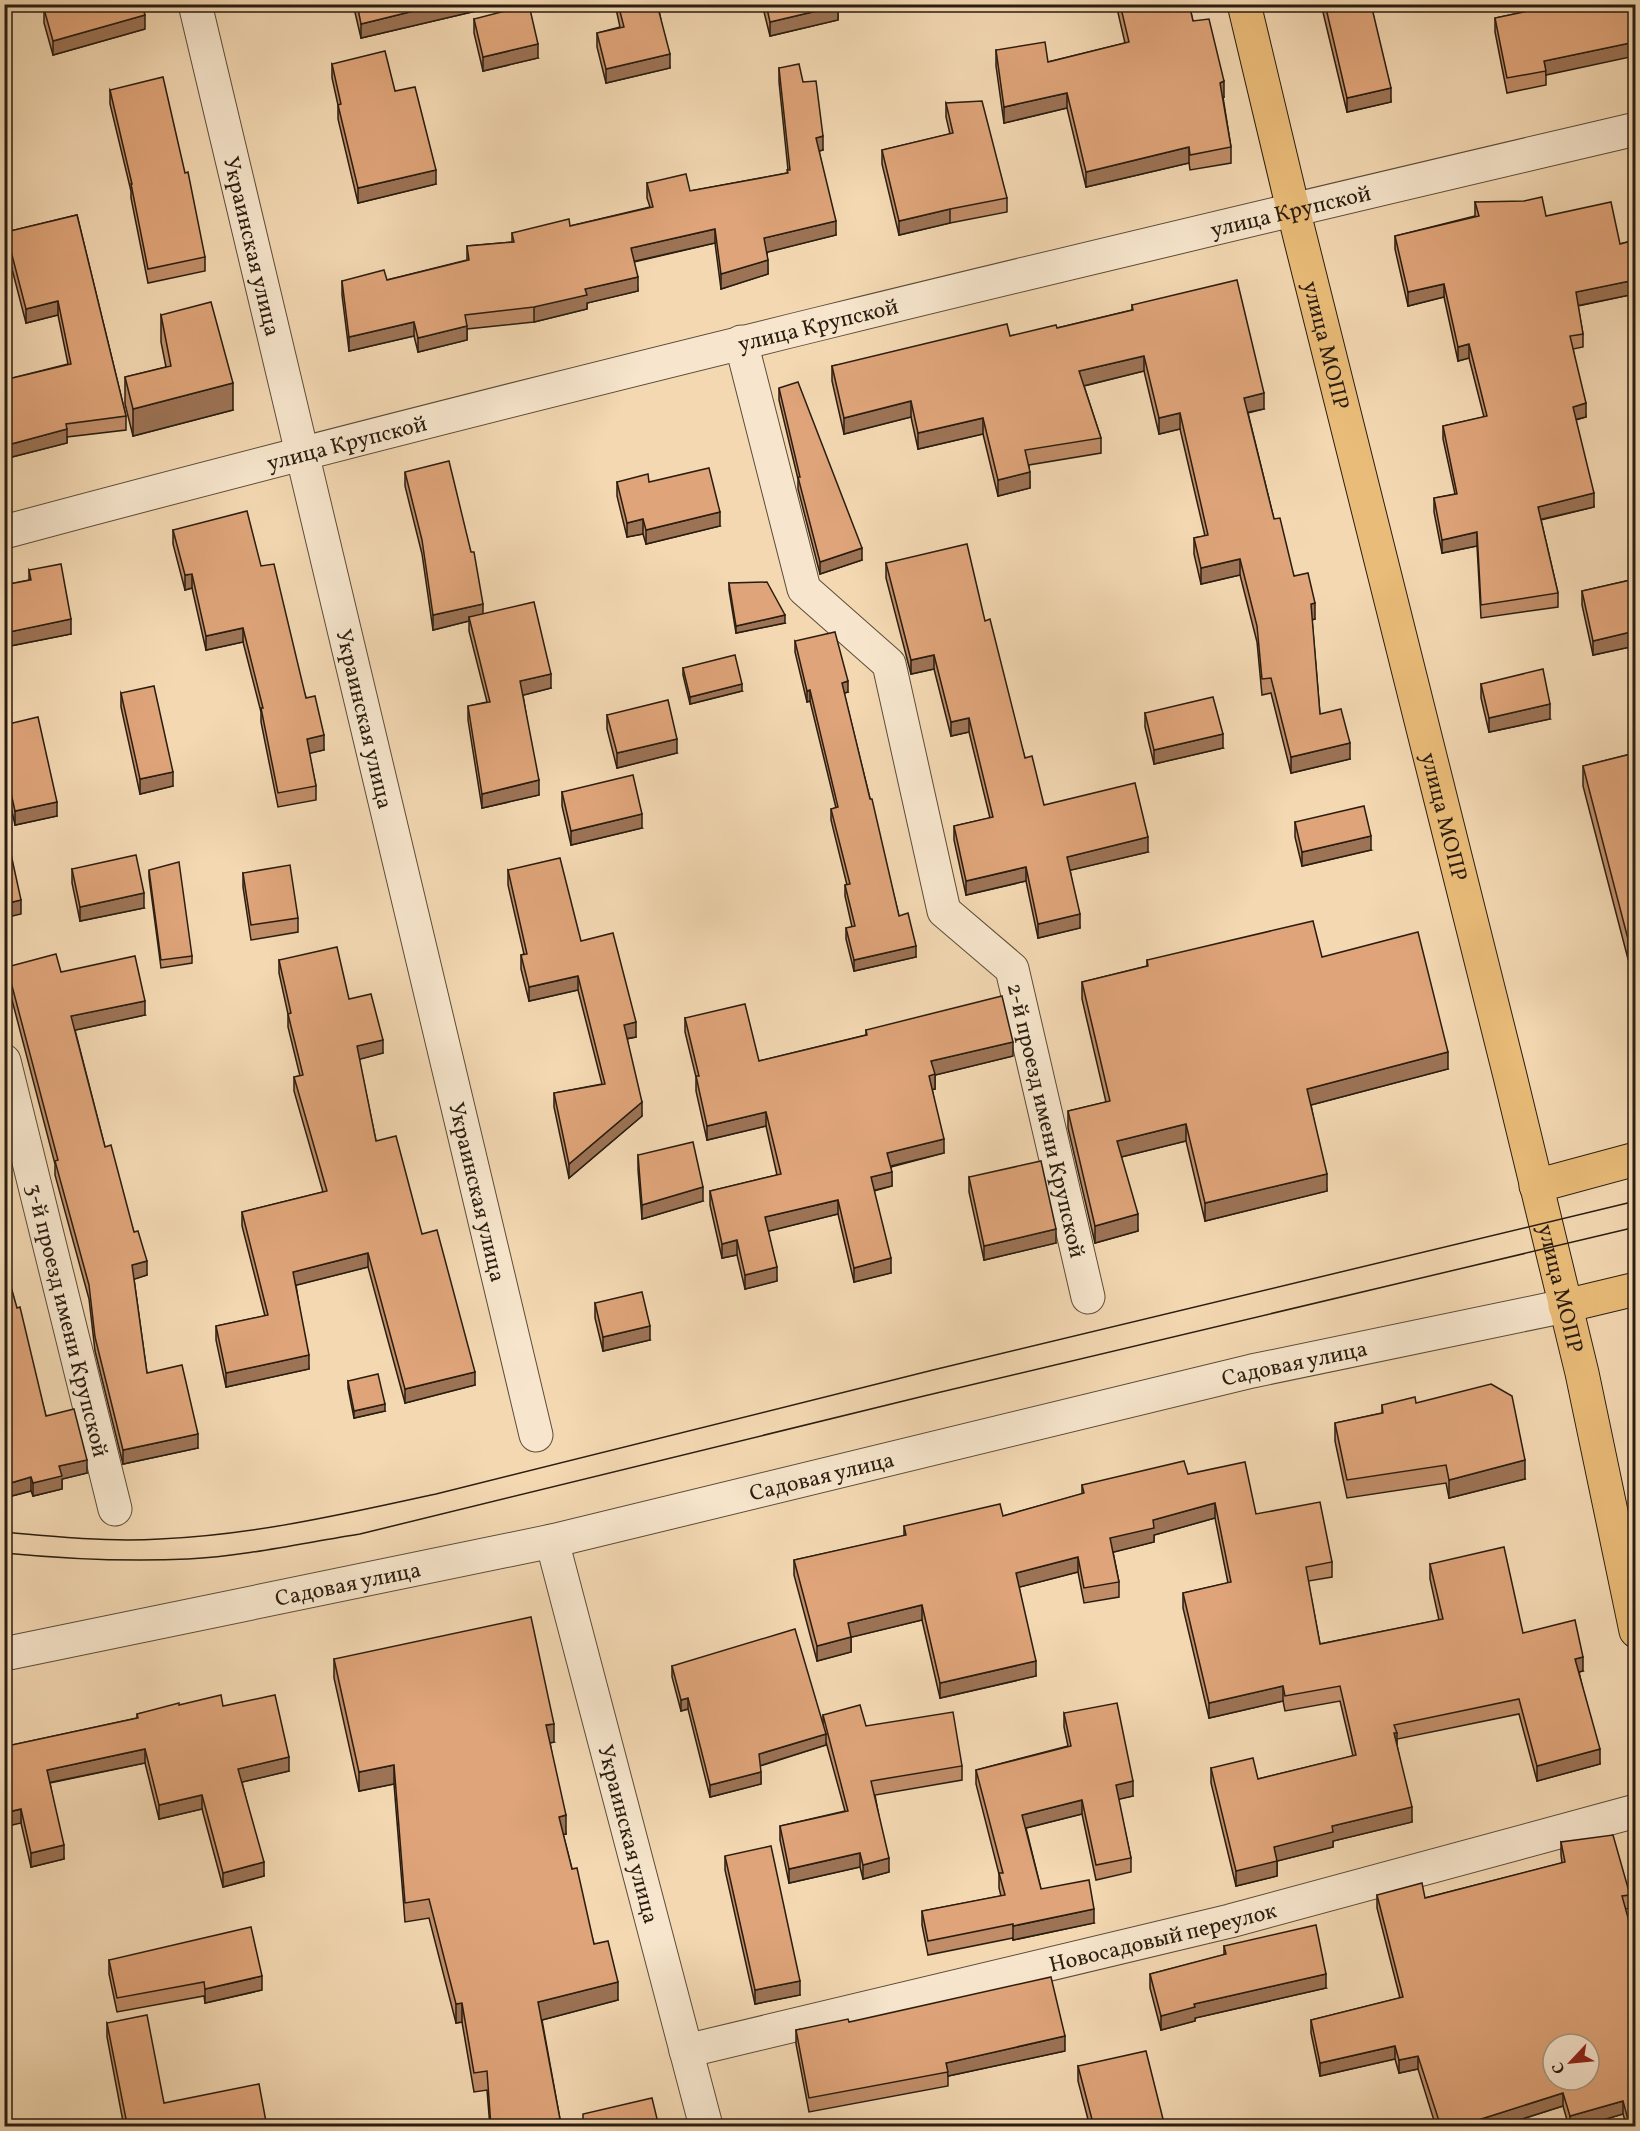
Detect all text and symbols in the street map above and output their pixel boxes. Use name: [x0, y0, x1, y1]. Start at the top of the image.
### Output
street label: Украинская улица: [214, 154, 287, 340]
street label: улица Крупской: [1208, 179, 1374, 247]
street label: улица МОПР: [1294, 278, 1356, 413]
street label: улица Крупской: [735, 292, 902, 361]
street label: улица Крупской: [264, 409, 430, 480]
street label: Украинская улица: [327, 627, 399, 813]
street label: улица МОПР: [1412, 750, 1474, 885]
street label: 2-й проезд имени Крупской: [998, 980, 1091, 1261]
street label: Украинская улица: [439, 1099, 512, 1285]
street label: 3-й проезд имени Крупской: [17, 1181, 115, 1461]
street label: улица МОПР: [1529, 1221, 1590, 1357]
street label: Садовая улица: [1219, 1334, 1370, 1396]
street label: Садовая улица: [747, 1445, 898, 1510]
street label: Садовая улица: [273, 1555, 424, 1616]
street label: Украинская улица: [588, 1742, 665, 1928]
street label: Новосадовый переулок: [1046, 1896, 1281, 1982]
north arrow: [1541, 2032, 1601, 2092]
text: С: [1547, 2058, 1571, 2077]

